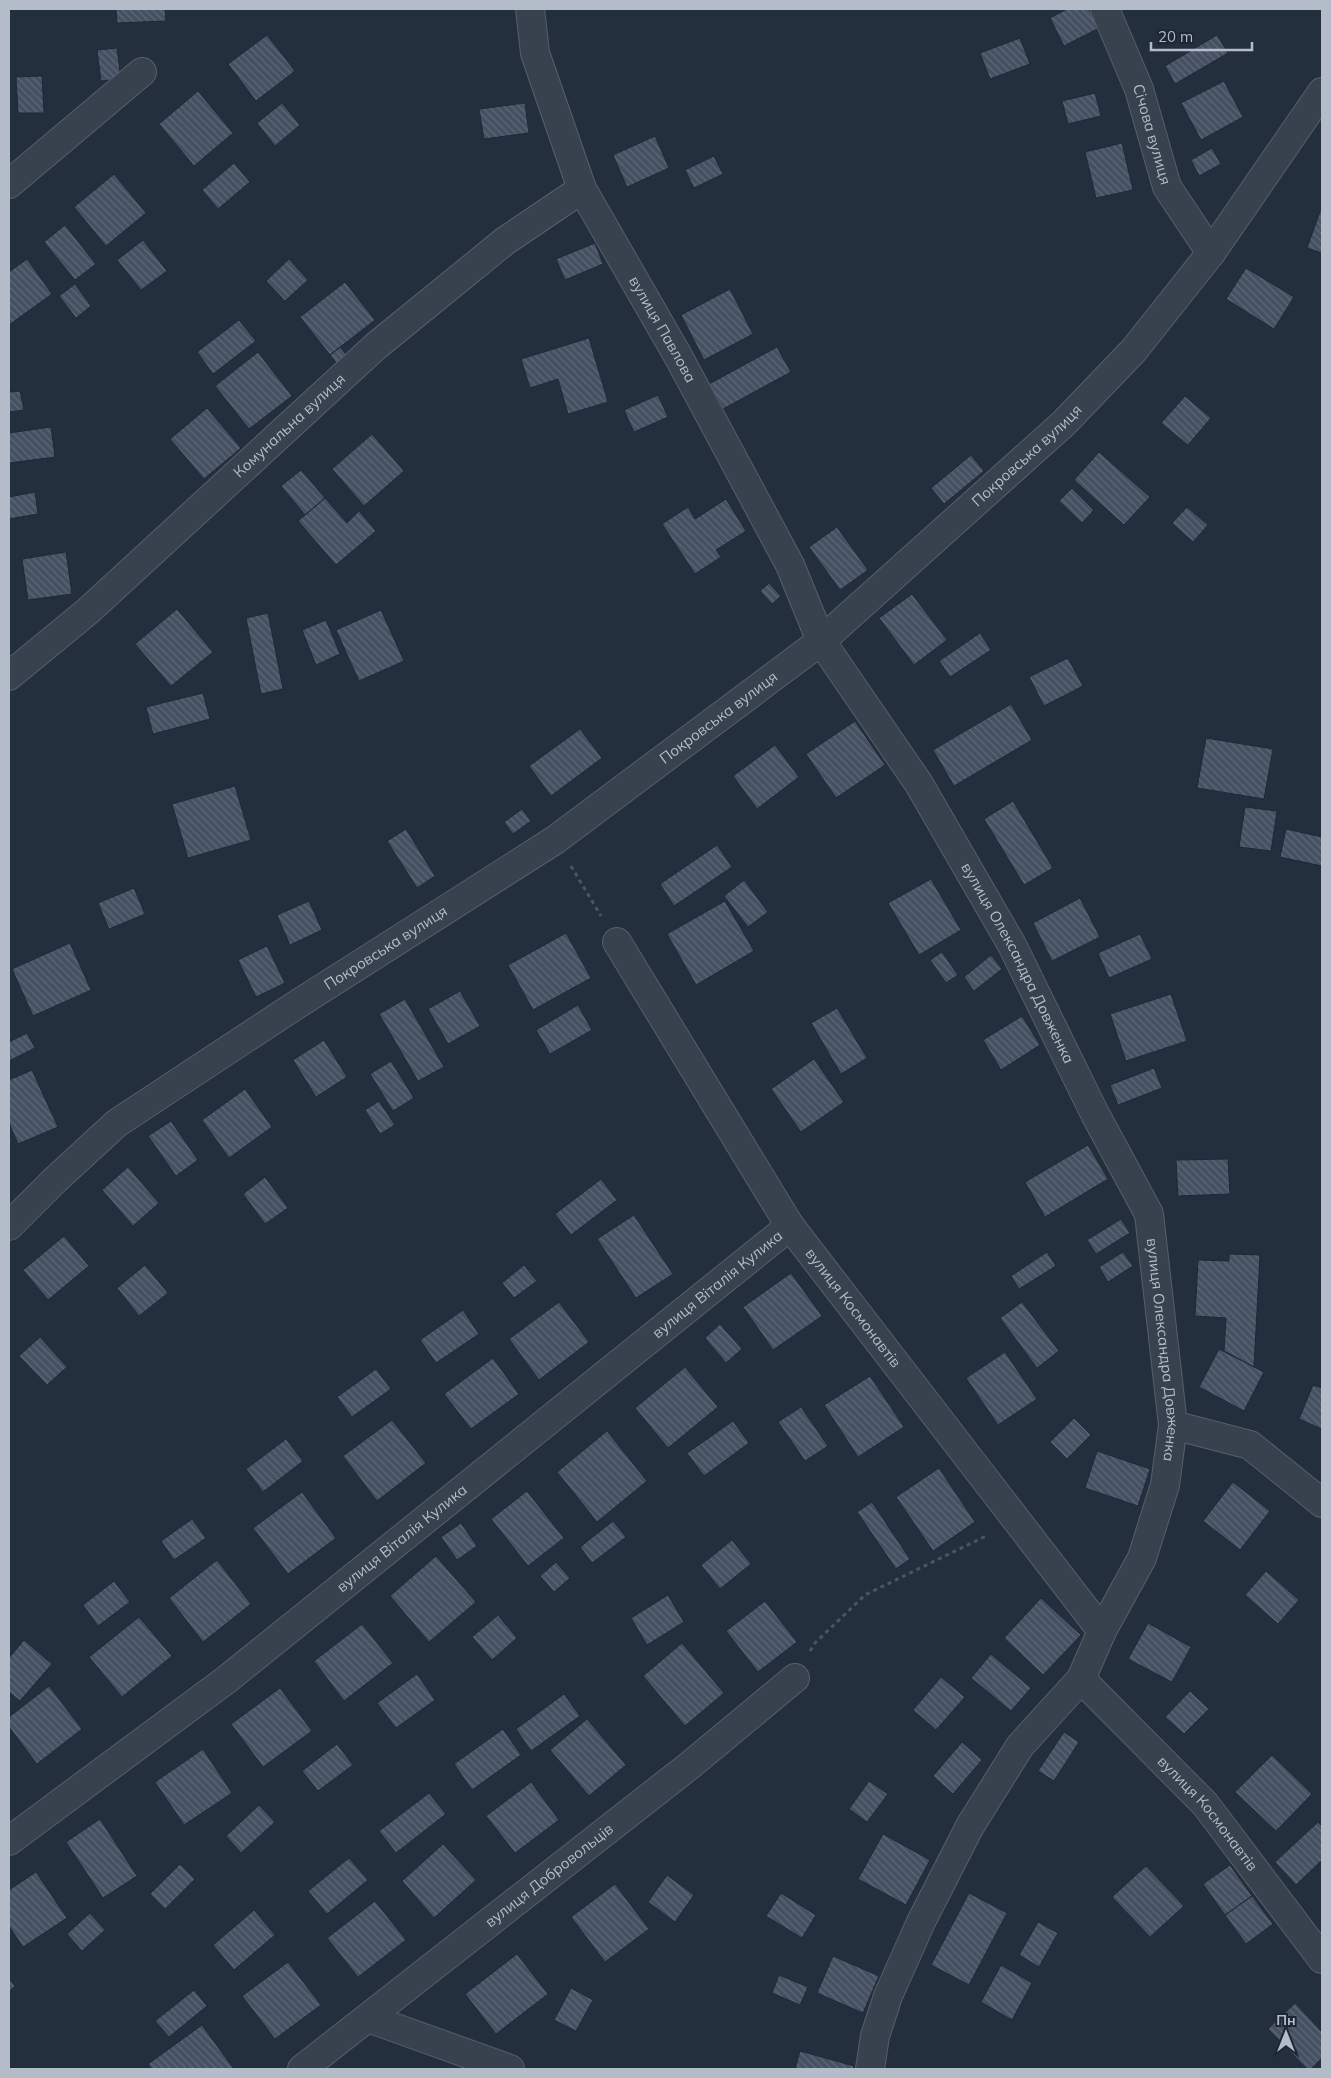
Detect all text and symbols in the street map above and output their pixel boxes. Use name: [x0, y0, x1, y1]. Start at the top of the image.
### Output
scale bar: [1151, 20, 1252, 52]
text: 20 m: [1158, 27, 1193, 46]
street label: Січова вулиця: [1129, 82, 1176, 187]
street label: вулиця Павлова: [625, 273, 700, 386]
street label: Комунальна вулиця: [229, 369, 349, 481]
street label: Покровська вулиця: [967, 400, 1086, 510]
street label: Покровська вулиця: [655, 667, 781, 768]
street label: вулиця Олександра Довженка: [957, 859, 1079, 1067]
street label: Покровська вулиця: [320, 901, 451, 994]
street label: вулиця Віталія Кулика: [648, 1226, 786, 1342]
street label: вулиця Олександра Довженка: [1143, 1237, 1183, 1463]
street label: вулиця Космонавтів: [802, 1244, 905, 1371]
street label: вулиця Віталія Кулика: [333, 1480, 471, 1596]
street label: вулиця Космонавтів: [1154, 1752, 1262, 1875]
street label: вулиця Добровольців: [481, 1819, 617, 1931]
north arrow: [1261, 2008, 1311, 2058]
text: Пн: [1276, 2011, 1296, 2029]

